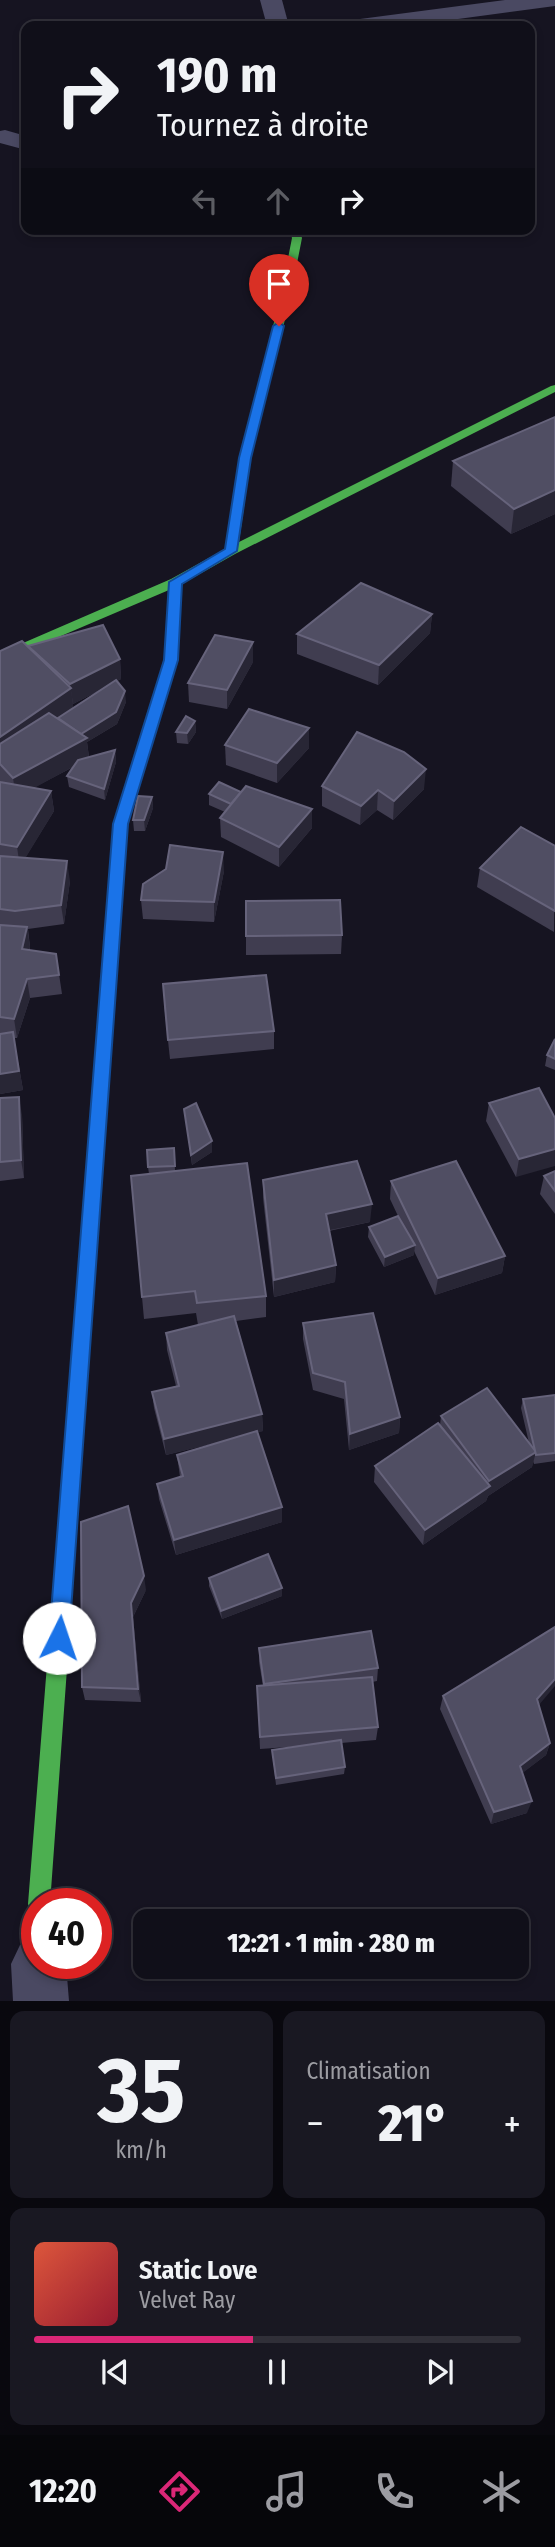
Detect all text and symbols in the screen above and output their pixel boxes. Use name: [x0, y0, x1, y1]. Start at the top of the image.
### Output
text: 190 m: [157, 46, 277, 105]
icon: right: [42, 49, 133, 140]
text: Tournez à droite: [157, 106, 369, 144]
icon: left: [186, 182, 224, 220]
icon: ahead: [259, 182, 297, 220]
icon: right: [332, 182, 370, 220]
pin: [249, 254, 309, 326]
icon: arrive: [260, 265, 298, 303]
position arrow: [22, 1601, 96, 1675]
speed limit sign: 40: [21, 1888, 112, 1979]
text: 12:21 · 1 min · 280 m: [227, 1928, 435, 1959]
text: 35: [97, 2036, 185, 2145]
text: Climatisation: [307, 2057, 431, 2085]
text: 21°: [378, 2092, 449, 2155]
text: −: [307, 2101, 324, 2147]
text: +: [504, 2101, 521, 2147]
text: km/h: [116, 2136, 167, 2164]
text: Static Love: [139, 2255, 257, 2286]
text: Velvet Ray: [139, 2286, 235, 2314]
icon: previous: [96, 2353, 134, 2391]
icon: pause: [258, 2353, 296, 2391]
icon: next: [421, 2353, 459, 2391]
icon: directions: [155, 2467, 204, 2516]
icon: music: [262, 2467, 311, 2516]
icon: phone: [370, 2467, 419, 2516]
icon: climate: [477, 2467, 526, 2516]
text: 12:20: [29, 2472, 97, 2510]

